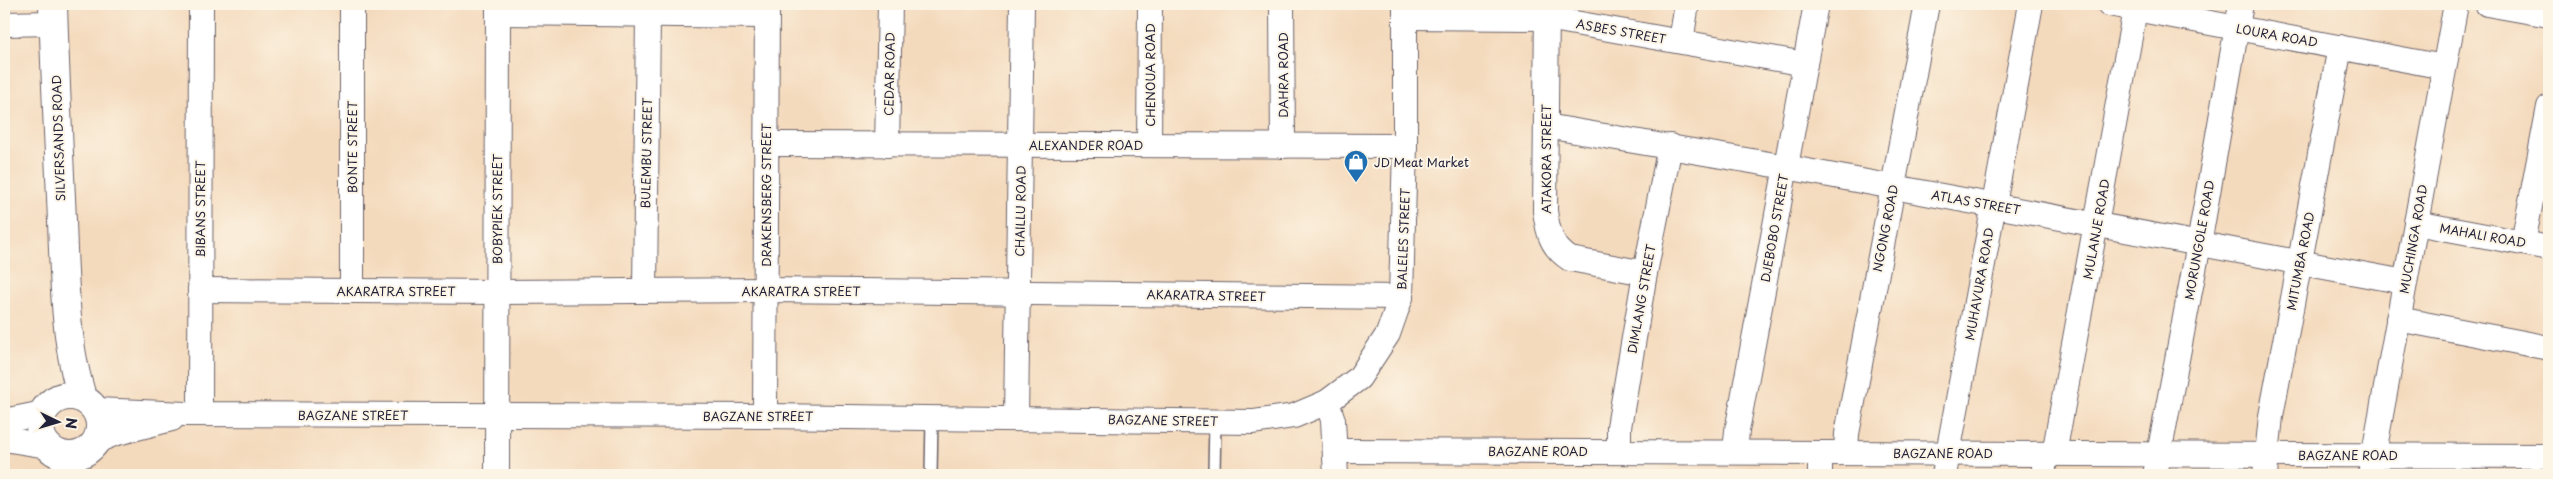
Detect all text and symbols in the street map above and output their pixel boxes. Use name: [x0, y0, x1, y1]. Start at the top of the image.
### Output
street label: ASBES STREET: [1575, 14, 1668, 48]
street label: LOURA ROAD: [2235, 19, 2319, 51]
street label: CHENOUA ROAD: [1141, 23, 1159, 127]
street label: CEDAR ROAD: [879, 32, 899, 116]
street label: DAHRA ROAD: [1274, 32, 1292, 118]
street label: SILVERSANDS ROAD: [47, 74, 69, 202]
street label: BULEMBU STREET: [636, 97, 656, 209]
street label: BONTE STREET: [343, 100, 361, 193]
street label: ATAKORA STREET: [1537, 103, 1555, 214]
street label: DRAKENSBERG STREET: [757, 122, 775, 267]
street label: ALEXANDER ROAD: [1029, 136, 1143, 154]
shop icon: JD Meat Market: [1343, 149, 1369, 183]
street label: BOBYPIEK STREET: [488, 153, 506, 264]
place label: JD Meat Market: [1374, 153, 1469, 171]
street label: BIBANS STREET: [191, 160, 209, 257]
street label: CHAILLU ROAD: [1010, 165, 1030, 257]
street label: DJEBOBO STREET: [1756, 172, 1793, 284]
street label: MULANJE ROAD: [2078, 177, 2114, 281]
street label: MORUNGOLE ROAD: [2180, 179, 2218, 301]
street label: NGONG ROAD: [1868, 183, 1902, 273]
street label: MUCHINGA ROAD: [2395, 183, 2431, 295]
street label: ATLAS STREET: [1930, 185, 2023, 219]
street label: BALELES STREET: [1392, 187, 1414, 290]
street label: MITUMBA ROAD: [2282, 210, 2318, 312]
street label: MAHALI ROAD: [2438, 219, 2528, 251]
street label: MUHAVURA ROAD: [1960, 226, 1998, 342]
street label: DIMLANG STREET: [1622, 242, 1660, 355]
street label: AKARATRA STREET: [336, 282, 456, 300]
street label: AKARATRA STREET: [741, 282, 861, 300]
street label: AKARATRA STREET: [1146, 285, 1266, 305]
north arrow: [32, 396, 82, 446]
street label: BAGZANE STREET: [298, 406, 409, 424]
street label: BAGZANE STREET: [703, 407, 814, 425]
street label: BAGZANE STREET: [1108, 410, 1219, 430]
text: N: [61, 417, 82, 430]
street label: BAGZANE ROAD: [1488, 442, 1588, 460]
street label: BAGZANE ROAD: [1893, 444, 1993, 462]
street label: BAGZANE ROAD: [2298, 446, 2398, 464]

